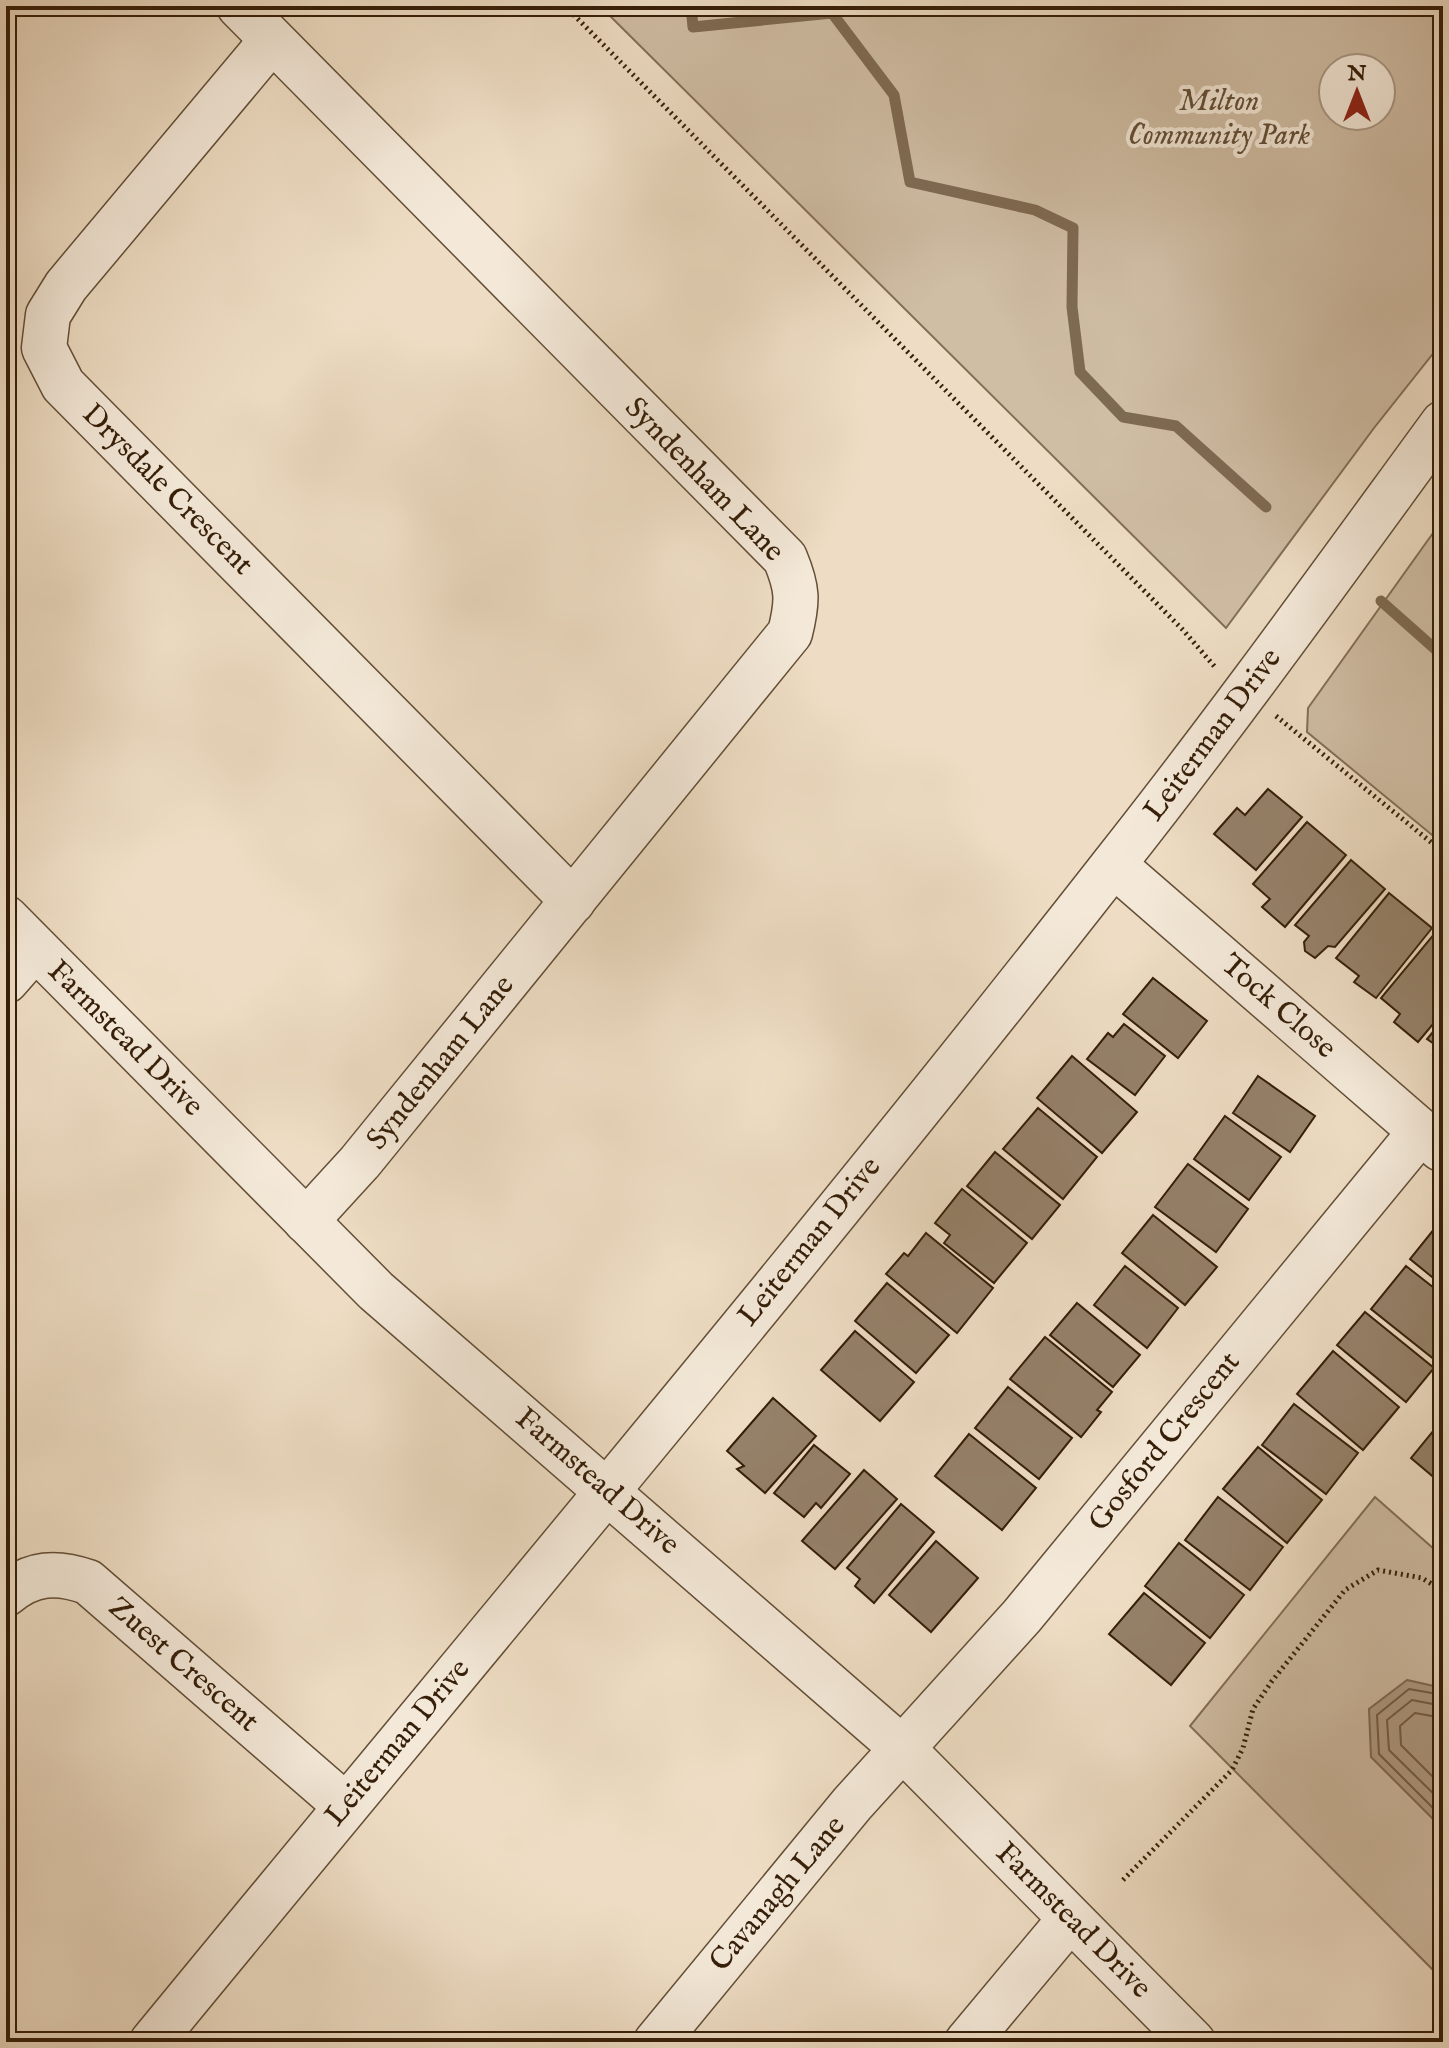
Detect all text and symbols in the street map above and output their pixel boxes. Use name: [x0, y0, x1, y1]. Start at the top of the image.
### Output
north arrow: [1317, 52, 1397, 132]
text: N: [1346, 60, 1367, 88]
park label: Milton Community Park: [1128, 83, 1310, 155]
street label: Syndenham Lane: [616, 390, 792, 570]
street label: Drysdale Crescent: [73, 396, 261, 584]
street label: Leiterman Drive: [1136, 641, 1290, 829]
street label: Tock Close: [1212, 946, 1344, 1068]
street label: Farmstead Drive: [39, 953, 211, 1125]
street label: Syndenham Lane: [359, 968, 523, 1158]
street label: Leiterman Drive: [730, 1150, 890, 1334]
street label: Gosford Crescent: [1081, 1344, 1249, 1540]
street label: Farmstead Drive: [507, 1400, 687, 1564]
street label: Zuest Crescent: [100, 1589, 266, 1741]
street label: Leiterman Drive: [317, 1652, 479, 1834]
street label: Cavanagh Lane: [702, 1808, 854, 1980]
street label: Farmstead Drive: [987, 1835, 1159, 2007]

